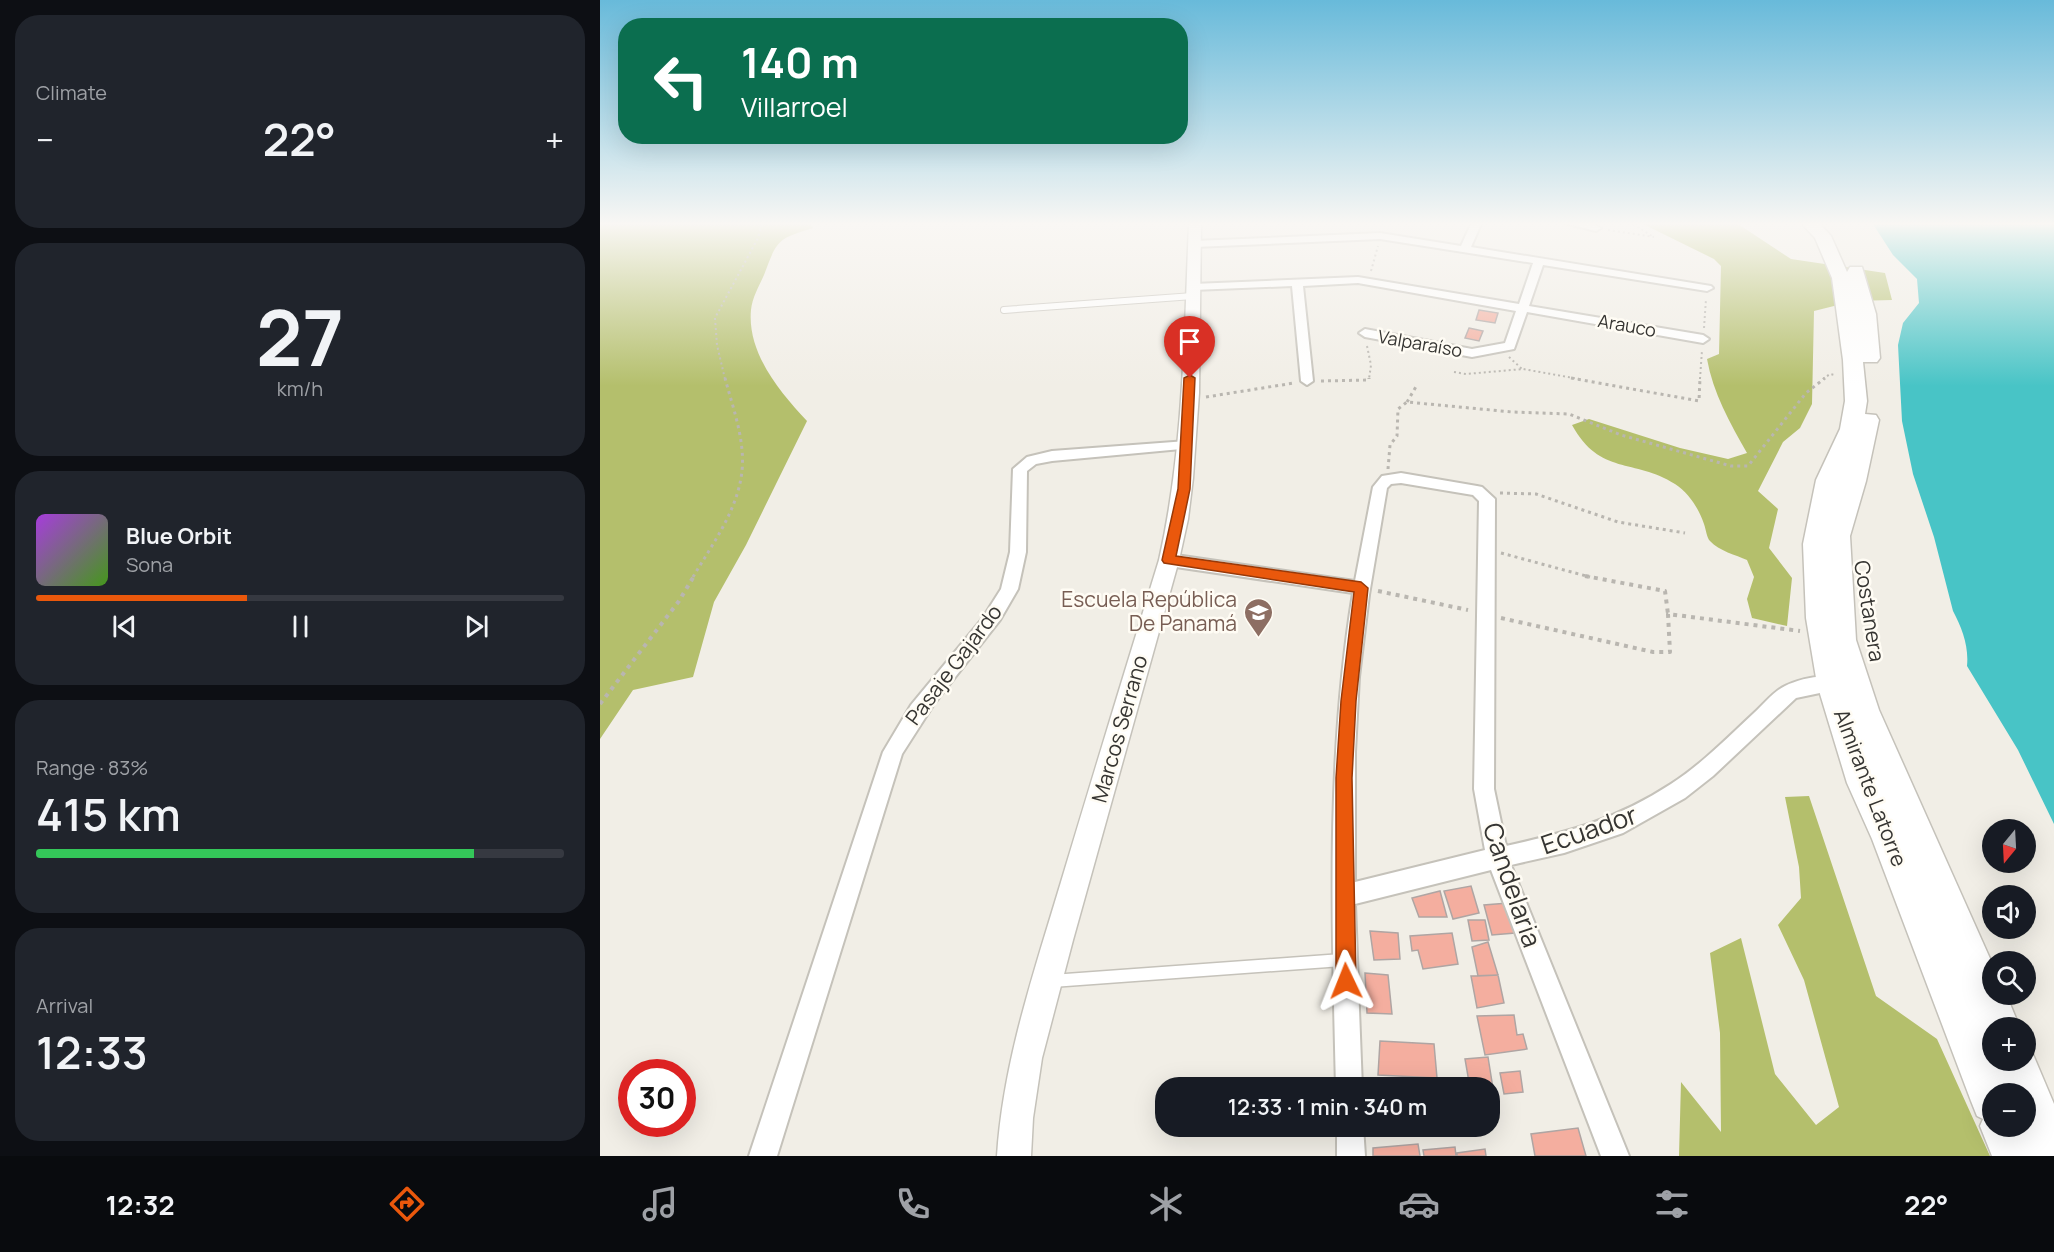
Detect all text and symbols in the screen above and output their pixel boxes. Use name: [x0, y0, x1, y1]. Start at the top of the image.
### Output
text: 140 m: [741, 33, 859, 91]
icon: left: [642, 42, 720, 120]
text: Climate: [36, 79, 107, 106]
text: Villarroel: [741, 88, 848, 125]
text: 22°: [263, 108, 336, 170]
text: −: [36, 117, 54, 162]
text: +: [545, 117, 564, 162]
text: 27: [256, 283, 344, 389]
street label: Arauco: [1596, 308, 1658, 342]
pin: [1164, 316, 1215, 378]
street label: Valparaíso: [1376, 324, 1464, 362]
icon: arrive: [1173, 325, 1206, 358]
text: km/h: [277, 375, 323, 402]
text: Blue Orbit: [126, 521, 232, 551]
text: Sona: [126, 551, 173, 578]
street label: Costanera: [1848, 558, 1892, 663]
place label: Escuela República De Panamá: [1061, 585, 1237, 637]
school or university icon: Escuela República De Panamá: [1242, 596, 1274, 638]
street label: Pasaje Gajardo: [899, 599, 1008, 730]
icon: previous: [108, 610, 141, 643]
icon: pause: [284, 610, 317, 643]
icon: next: [460, 610, 493, 643]
street label: Marcos Serrano: [1085, 652, 1153, 806]
street label: Almirante Latorre: [1828, 705, 1914, 870]
text: Range · 83%: [36, 754, 148, 781]
text: 415 km: [36, 783, 181, 845]
street label: Ecuador: [1536, 796, 1641, 862]
street label: Candelaria: [1475, 818, 1551, 952]
north arrow: [1982, 819, 2036, 873]
map controls: [1982, 819, 2036, 1137]
button: sound: [1982, 885, 2036, 939]
position arrow: [1314, 949, 1378, 1013]
button: search: [1982, 951, 2036, 1005]
text: Arrival: [36, 992, 93, 1019]
button: +: [1982, 1017, 2036, 1071]
text: 12:33: [36, 1021, 148, 1083]
speed limit sign: 30: [618, 1059, 696, 1137]
button: −: [1982, 1083, 2036, 1137]
text: 12:33 · 1 min · 340 m: [1228, 1092, 1427, 1122]
icon: directions: [386, 1183, 428, 1225]
icon: music: [639, 1183, 681, 1225]
icon: phone: [892, 1183, 934, 1225]
icon: climate: [1145, 1183, 1187, 1225]
icon: car: [1398, 1183, 1440, 1225]
icon: filters: [1651, 1183, 1693, 1225]
text: 12:32: [106, 1186, 174, 1223]
text: 22°: [1904, 1186, 1948, 1223]

